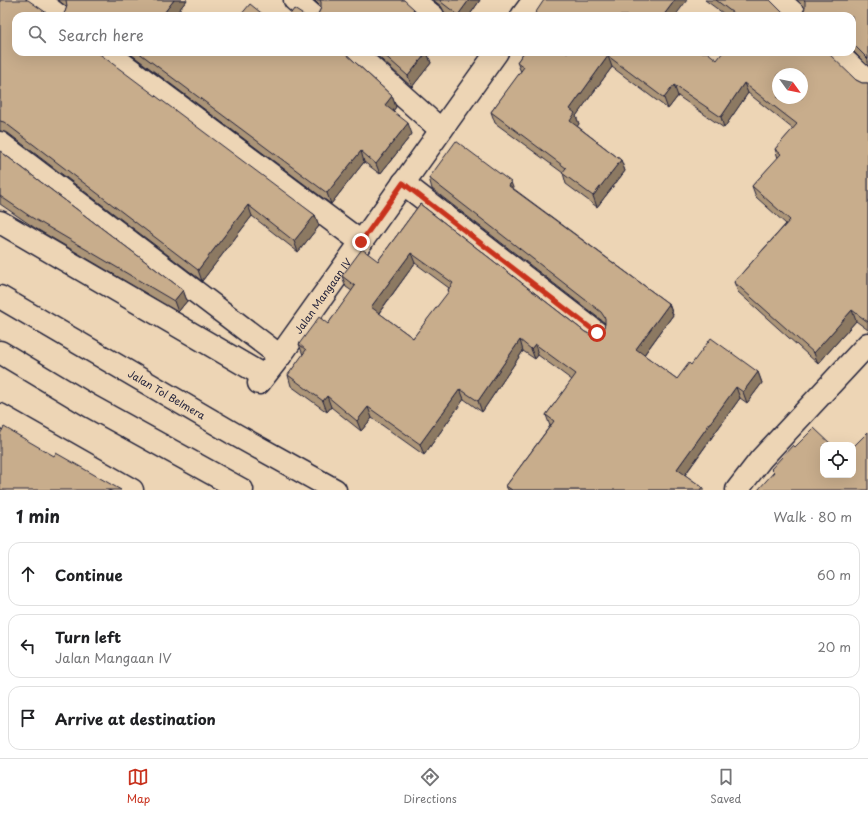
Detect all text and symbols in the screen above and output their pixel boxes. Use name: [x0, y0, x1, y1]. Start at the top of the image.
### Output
search box: [12, 12, 856, 56]
icon: search: [26, 23, 48, 45]
text: Search here: [58, 23, 144, 46]
north arrow: [772, 68, 808, 104]
route end: [352, 233, 370, 251]
street label: Jalan Mangaan IV: [290, 255, 355, 337]
route start: [588, 324, 606, 342]
street label: Jalan Tol Belmera: [125, 366, 209, 423]
map controls: [820, 442, 856, 478]
button: locate: [820, 442, 856, 478]
text: 1 min: [16, 503, 60, 529]
text: Walk · 80 m: [774, 507, 852, 526]
icon: ahead: [17, 563, 39, 585]
text: Continue: [55, 563, 123, 586]
text: 60 m: [817, 565, 851, 584]
text: Turn left: [55, 625, 121, 648]
icon: left: [17, 635, 39, 657]
text: 20 m: [817, 637, 851, 656]
text: Jalan Mangaan IV: [55, 648, 172, 667]
icon: arrive: [17, 707, 39, 729]
text: Arrive at destination: [55, 707, 216, 730]
tab: Map: [127, 766, 150, 807]
tab: Directions: [403, 766, 457, 807]
tab: Saved: [710, 766, 741, 807]

